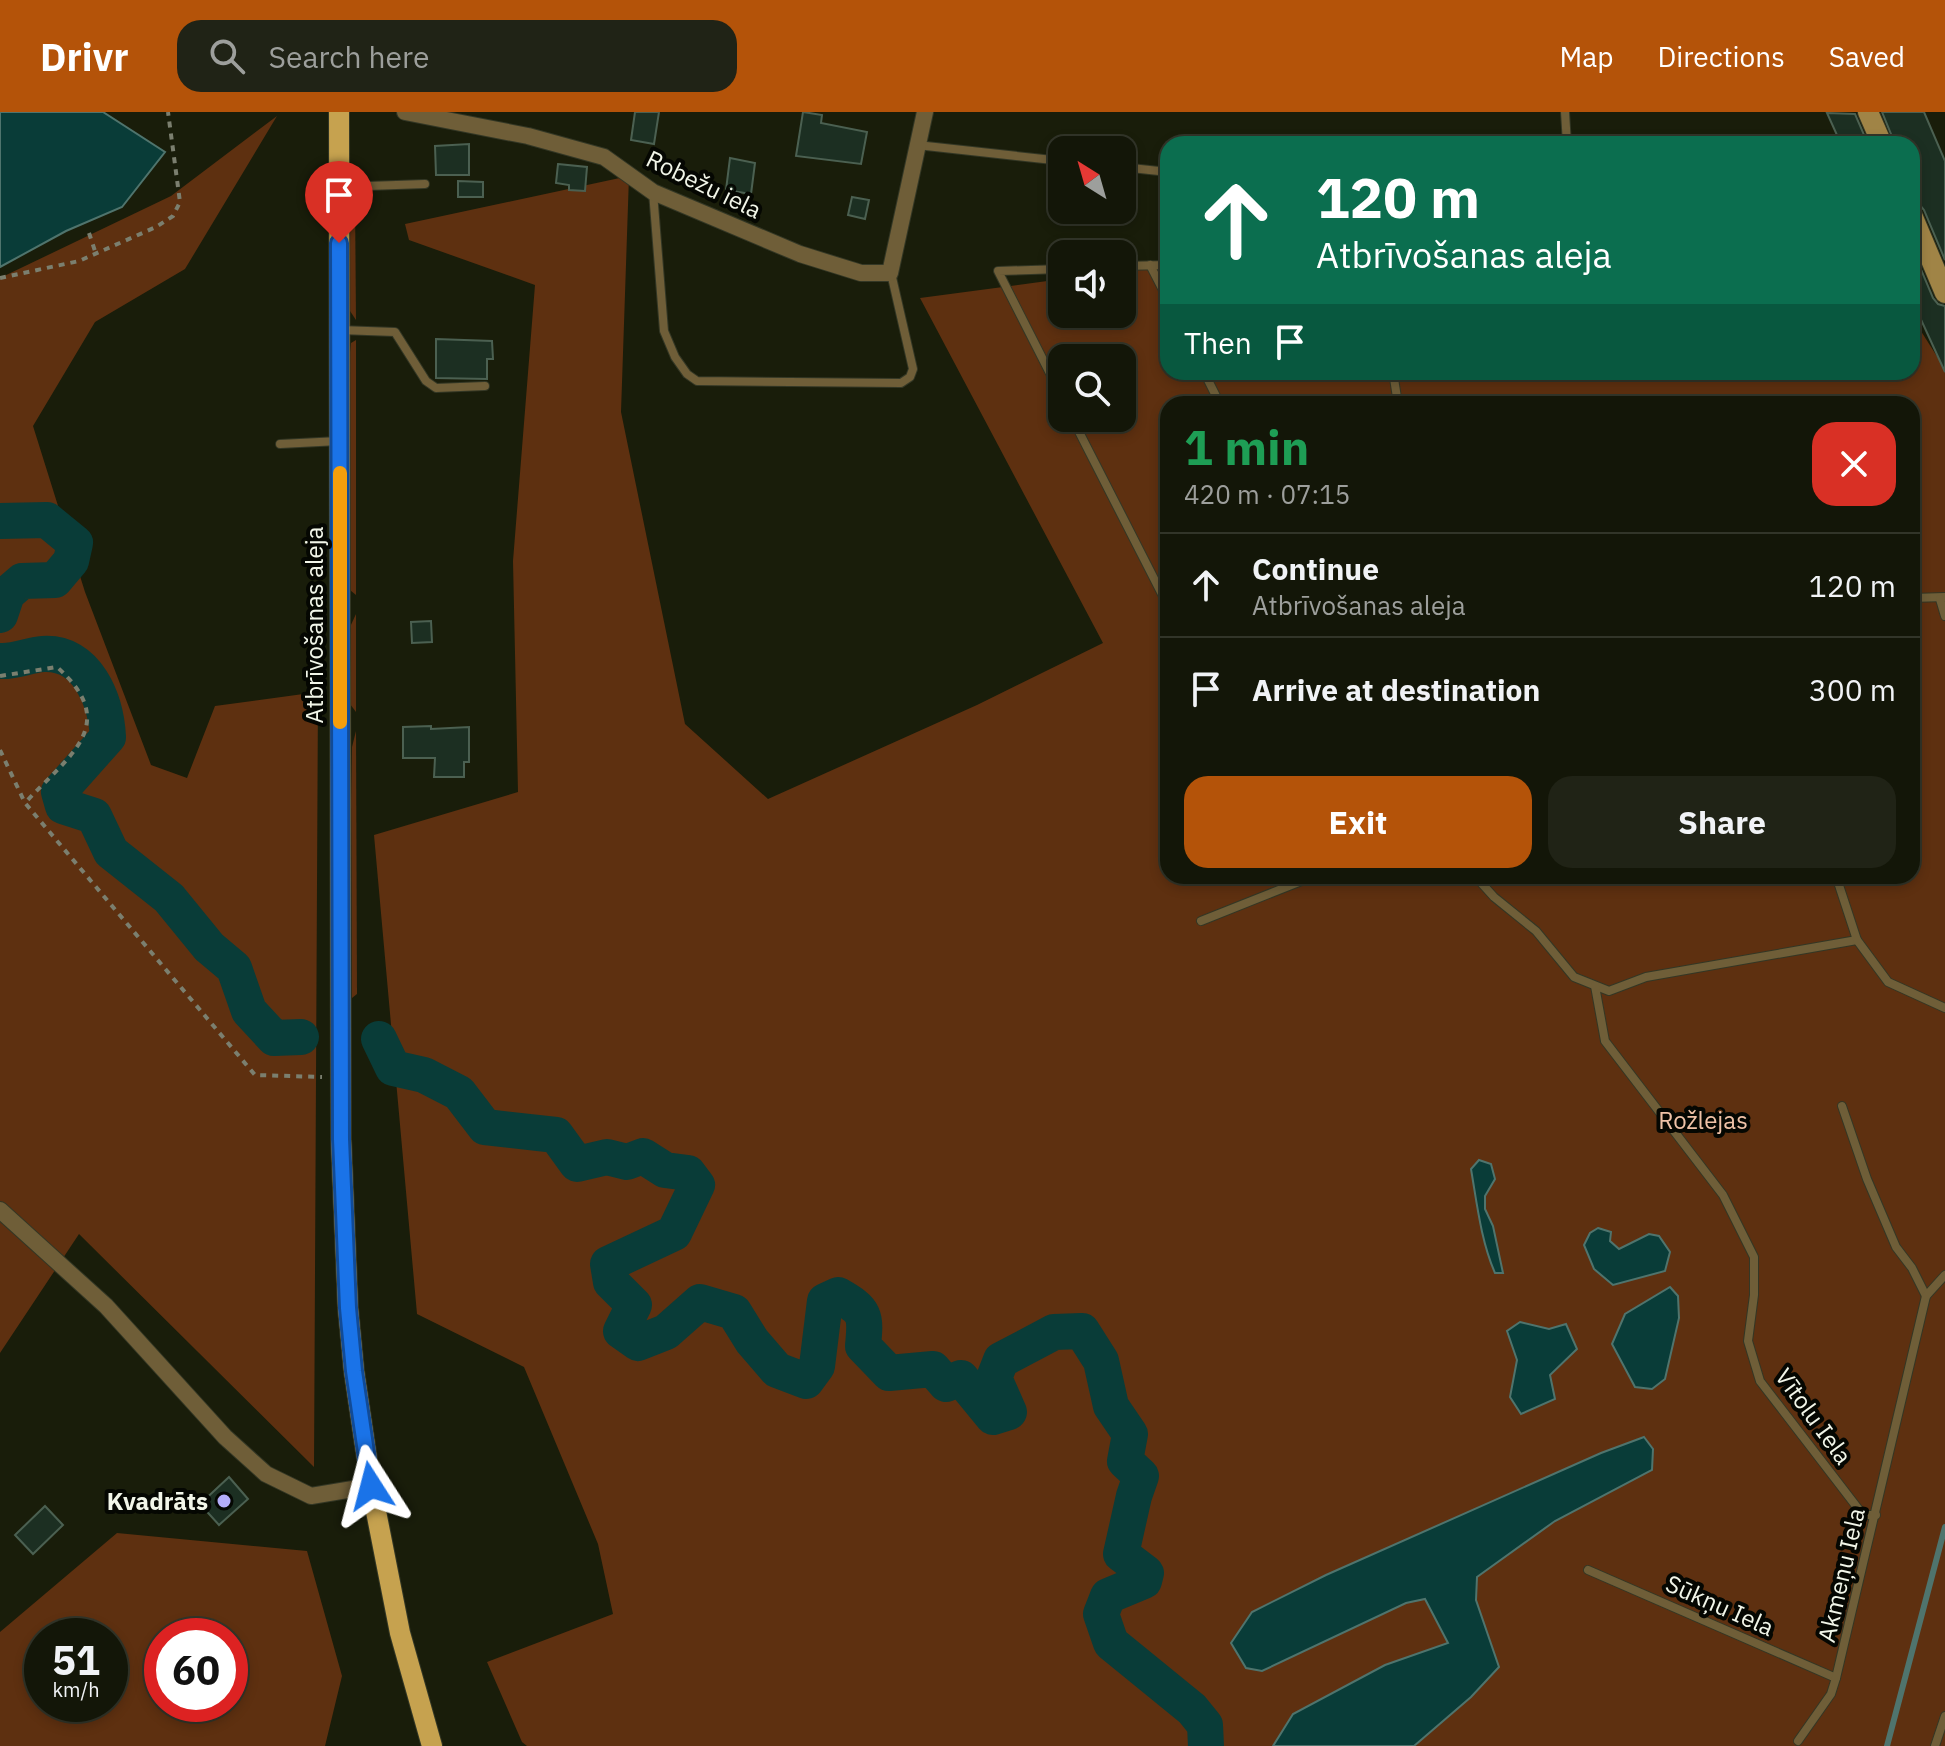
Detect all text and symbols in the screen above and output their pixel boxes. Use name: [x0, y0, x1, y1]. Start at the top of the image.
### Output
search box: [177, 20, 737, 92]
text: Drivr: [40, 32, 129, 81]
icon: search: [205, 34, 249, 78]
text: Search here: [269, 37, 429, 76]
text: Map: [1559, 38, 1613, 75]
text: Directions: [1657, 38, 1785, 75]
text: Saved: [1829, 38, 1905, 75]
north arrow: [1048, 136, 1136, 224]
map controls: [1048, 136, 1136, 432]
street label: Robežu iela: [641, 142, 767, 226]
pin: [305, 161, 373, 243]
text: 120 m: [1316, 161, 1480, 233]
icon: ahead: [1184, 168, 1288, 272]
icon: arrive: [317, 173, 361, 217]
text: Atbrīvošanas aleja: [1316, 231, 1612, 278]
button: sound: [1048, 240, 1136, 328]
icon: arrive: [1268, 320, 1312, 364]
text: Then: [1184, 323, 1252, 362]
button: search: [1048, 344, 1136, 432]
text: 1 min: [1184, 416, 1309, 478]
button: close: [1812, 422, 1896, 506]
text: 420 m · 07:15: [1184, 477, 1350, 511]
street label: Atbrīvošanas aleja: [298, 526, 330, 724]
text: Continue: [1252, 549, 1379, 588]
icon: ahead: [1184, 563, 1228, 607]
text: 120 m: [1809, 566, 1896, 605]
text: Atbrīvošanas aleja: [1252, 588, 1466, 622]
icon: arrive: [1184, 667, 1228, 711]
text: Arrive at destination: [1252, 670, 1540, 709]
text: 300 m: [1809, 670, 1896, 709]
button: Exit: [1184, 776, 1532, 868]
button: Share: [1548, 776, 1896, 868]
park label: Rožlejas: [1658, 1104, 1748, 1136]
street label: Vītolu Iela: [1768, 1362, 1860, 1471]
position arrow: [329, 1444, 413, 1528]
place label: Kvadrāts: [107, 1485, 208, 1517]
marker: Kvadrāts: [215, 1492, 233, 1510]
street label: Akmeņu Iela: [1810, 1504, 1872, 1645]
street label: Sūkņu Iela: [1661, 1567, 1779, 1643]
speed limit sign: 60: [144, 1618, 248, 1722]
text: 51: [52, 1634, 100, 1686]
text: km/h: [52, 1676, 100, 1703]

